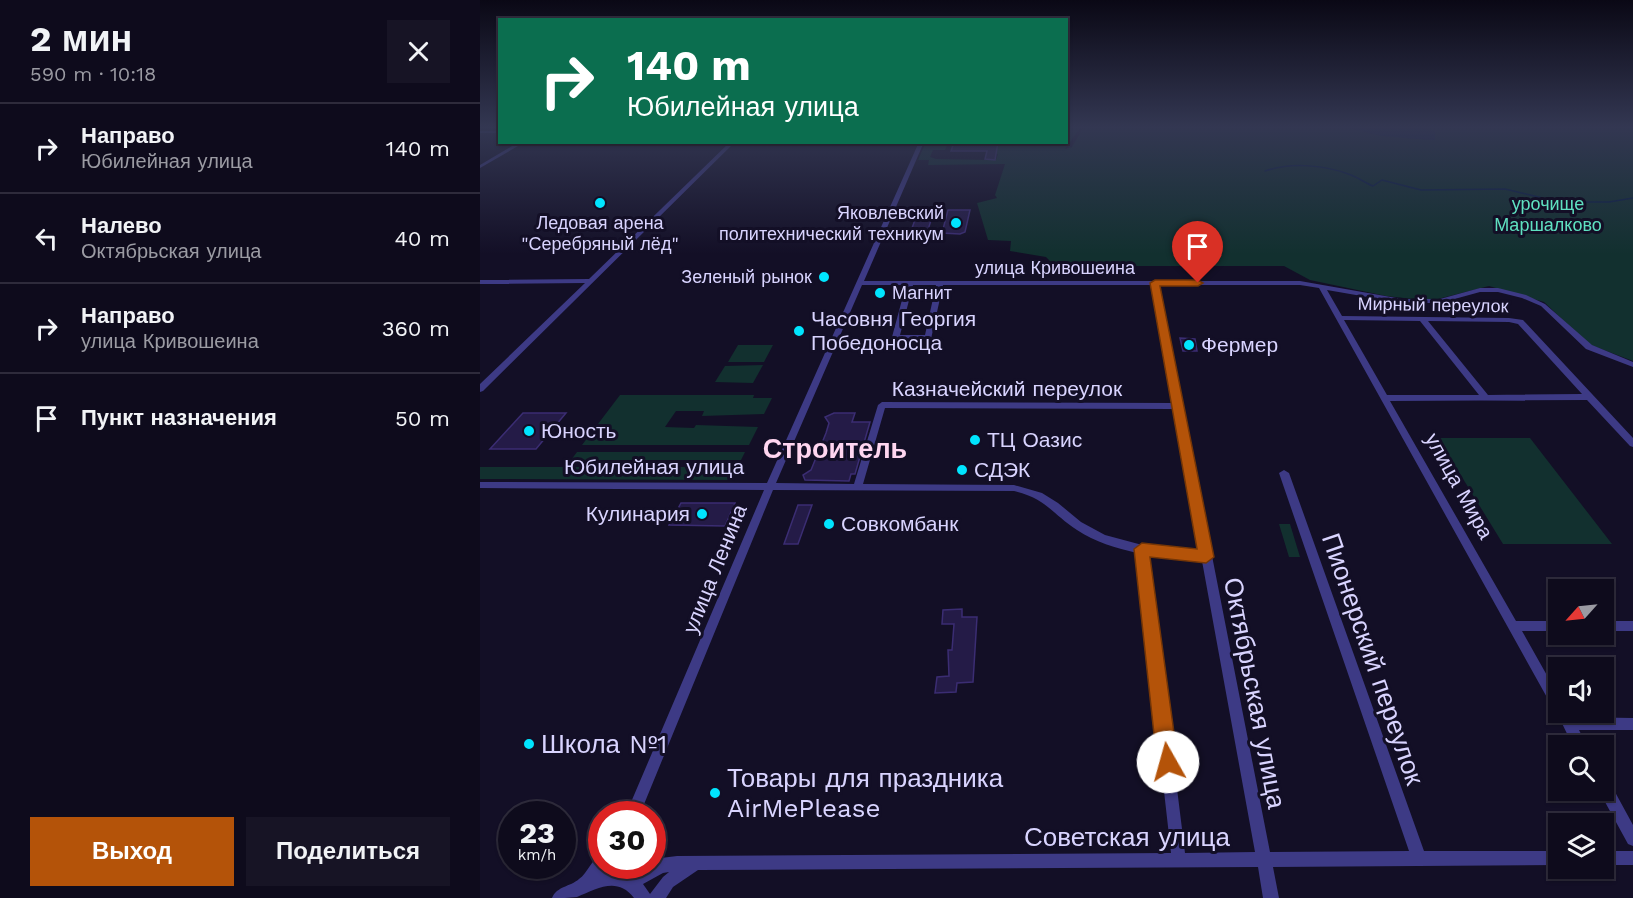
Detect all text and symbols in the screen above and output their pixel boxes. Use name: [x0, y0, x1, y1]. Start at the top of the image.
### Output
text: 2 мин: [30, 18, 132, 60]
button: close: [387, 20, 450, 83]
text: 140 m: [627, 41, 751, 90]
icon: right: [528, 42, 606, 120]
text: 590 m · 10:18: [30, 62, 156, 86]
text: Юбилейная улица: [627, 91, 859, 123]
text: Направо: [81, 123, 175, 148]
icon: right: [30, 132, 63, 165]
text: 140 m: [386, 136, 450, 161]
text: Юбилейная улица: [81, 149, 253, 173]
park label: урочище Маршалково: [1494, 193, 1602, 235]
marker: Ледовая арена "Серебряный лёд": [593, 196, 607, 210]
place label: Яковлевский политехнический техникум: [719, 202, 944, 244]
place label: Ледовая арена "Серебряный лёд": [521, 212, 679, 254]
text: Налево: [81, 213, 162, 238]
marker: Яковлевский политехнический техникум: [949, 216, 963, 230]
pin: [1172, 221, 1223, 283]
icon: left: [30, 222, 63, 255]
text: 40 m: [394, 226, 450, 251]
icon: arrive: [1181, 230, 1214, 263]
text: Октябрьская улица: [81, 239, 261, 263]
street label: улица Кривошеина: [975, 257, 1136, 278]
place label: Зеленый рынок: [681, 266, 812, 287]
marker: Зеленый рынок: [817, 270, 831, 284]
place label: Магнит: [892, 282, 952, 303]
marker: Магнит: [873, 286, 887, 300]
street label: Мирный переулок: [1357, 293, 1509, 316]
text: Направо: [81, 303, 175, 328]
place label: Часовня Георгия Победоносца: [811, 306, 976, 355]
icon: right: [30, 312, 63, 345]
text: 360 m: [382, 316, 450, 341]
marker: Часовня Георгия Победоносца: [792, 324, 806, 338]
text: улица Кривошеина: [81, 329, 259, 353]
place label: Фермер: [1201, 332, 1278, 357]
marker: Фермер: [1182, 338, 1196, 352]
street label: Казначейский переулок: [892, 376, 1123, 401]
icon: arrive: [30, 402, 63, 435]
text: Пункт назначения: [81, 405, 277, 430]
text: 50 m: [395, 406, 450, 431]
place label: Юность: [541, 418, 617, 443]
marker: Юность: [522, 424, 536, 438]
place label: ТЦ Оазис: [987, 427, 1082, 452]
street label: улица Мира: [1420, 428, 1499, 543]
district label: Строитель: [763, 433, 907, 465]
marker: ТЦ Оазис: [968, 433, 982, 447]
street label: Юбилейная улица: [564, 454, 744, 479]
place label: СДЭК: [974, 457, 1031, 482]
marker: СДЭК: [955, 463, 969, 477]
street label: улица Ленина: [677, 500, 752, 637]
place label: Кулинария: [586, 501, 690, 526]
marker: Кулинария: [695, 507, 709, 521]
place label: Совкомбанк: [841, 511, 959, 536]
marker: Совкомбанк: [822, 517, 836, 531]
street label: Пионерский переулок: [1316, 529, 1430, 789]
street label: Октябрьская улица: [1218, 575, 1292, 812]
north arrow: [1548, 579, 1614, 645]
map controls: [1548, 579, 1614, 879]
button: sound: [1548, 657, 1614, 723]
place label: Школа №1: [541, 729, 667, 759]
position arrow: [1136, 730, 1200, 794]
button: search: [1548, 735, 1614, 801]
marker: Школа №1: [522, 737, 536, 751]
place label: Товары для праздника AirMePlease: [727, 763, 1004, 823]
marker: Товары для праздника AirMePlease: [708, 786, 722, 800]
speed limit sign: 30: [588, 801, 666, 879]
button: layers: [1548, 813, 1614, 879]
text: 23: [519, 815, 555, 850]
button: Выход: [30, 817, 234, 886]
button: Поделиться: [246, 817, 450, 886]
street label: Советская улица: [1024, 822, 1230, 852]
text: km/h: [518, 846, 556, 864]

